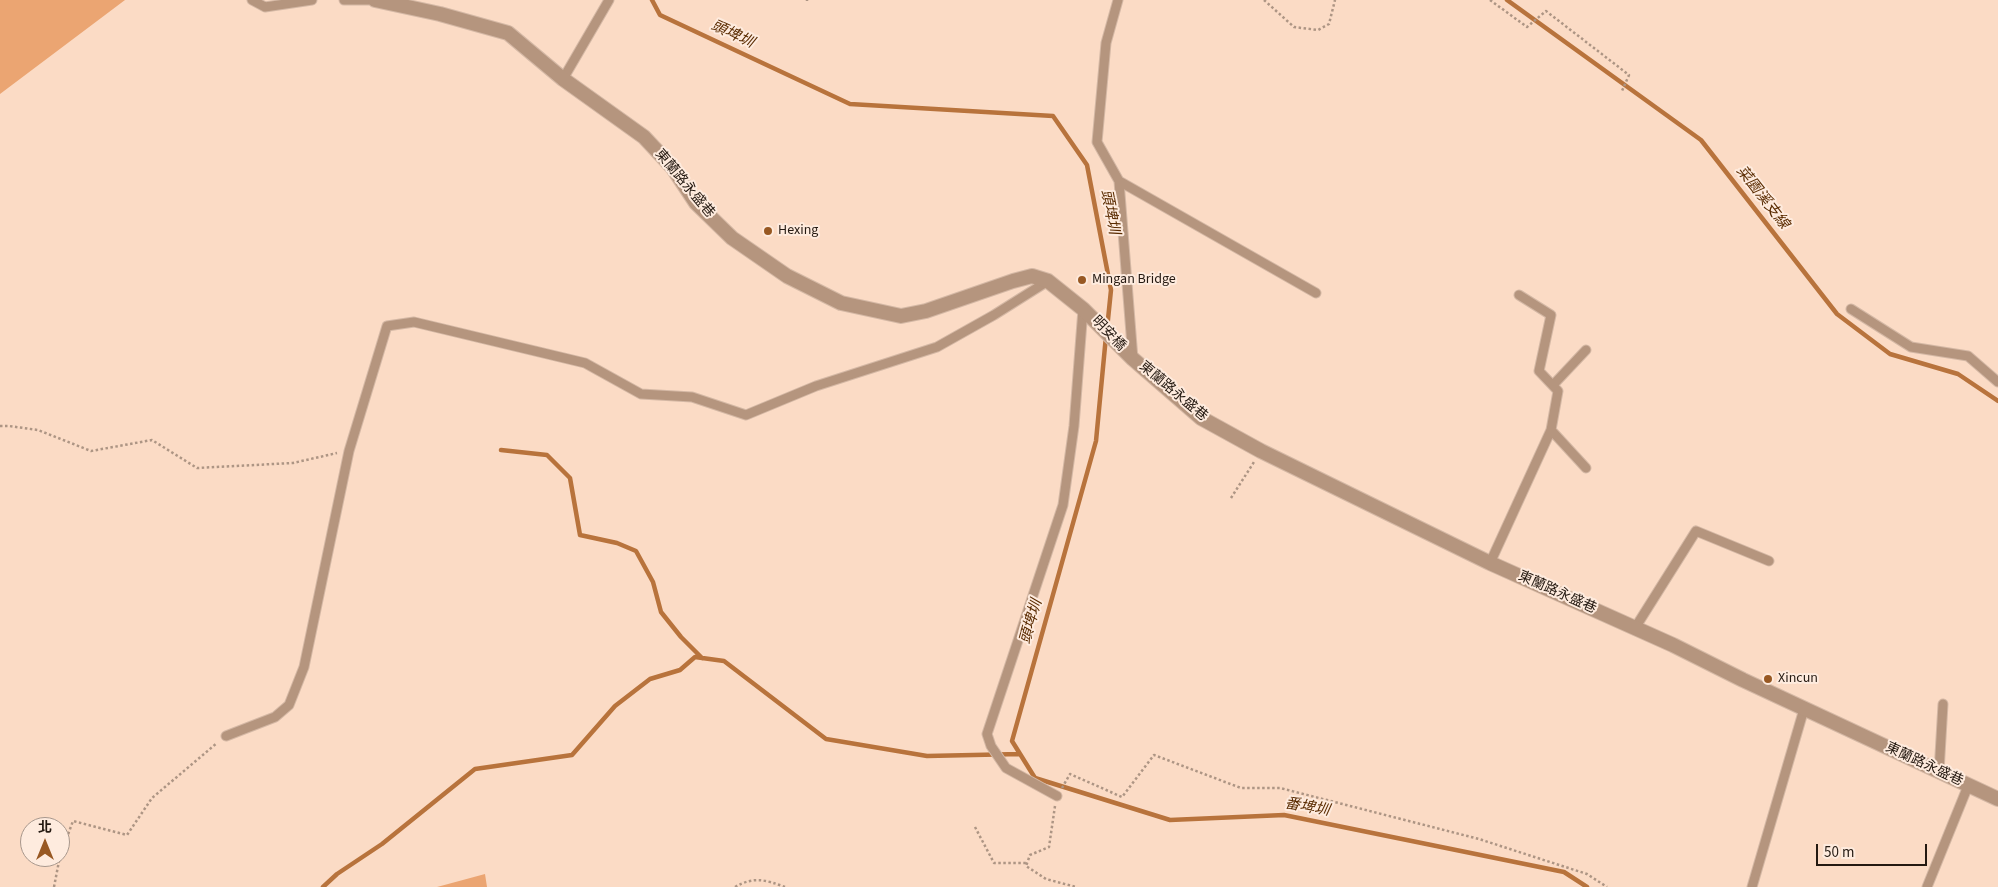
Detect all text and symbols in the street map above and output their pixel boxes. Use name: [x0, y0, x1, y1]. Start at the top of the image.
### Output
water label: 頭埤圳: [708, 17, 756, 53]
street label: 東蘭路永盛巷: [651, 146, 717, 222]
water label: 菜園溪支線: [1732, 163, 1792, 233]
water label: 頭埤圳: [1096, 188, 1122, 236]
place label: Hexing: [778, 223, 818, 239]
marker: Hexing: [762, 225, 774, 237]
place label: Mingan Bridge: [1092, 272, 1176, 288]
marker: Mingan Bridge: [1076, 274, 1088, 286]
street label: 明安橋: [1087, 313, 1129, 355]
street label: 東蘭路永盛巷: [1135, 359, 1211, 425]
street label: 東蘭路永盛巷: [1515, 568, 1599, 618]
water label: 頭埤圳: [1017, 598, 1047, 646]
place label: Xincun: [1778, 671, 1818, 687]
marker: Xincun: [1762, 673, 1774, 685]
street label: 東蘭路永盛巷: [1882, 740, 1966, 790]
water label: 番埤圳: [1283, 795, 1331, 821]
north arrow: [20, 817, 70, 867]
text: 北: [38, 818, 52, 838]
scale bar: [1818, 834, 1929, 866]
text: 50 m: [1824, 842, 1854, 863]

